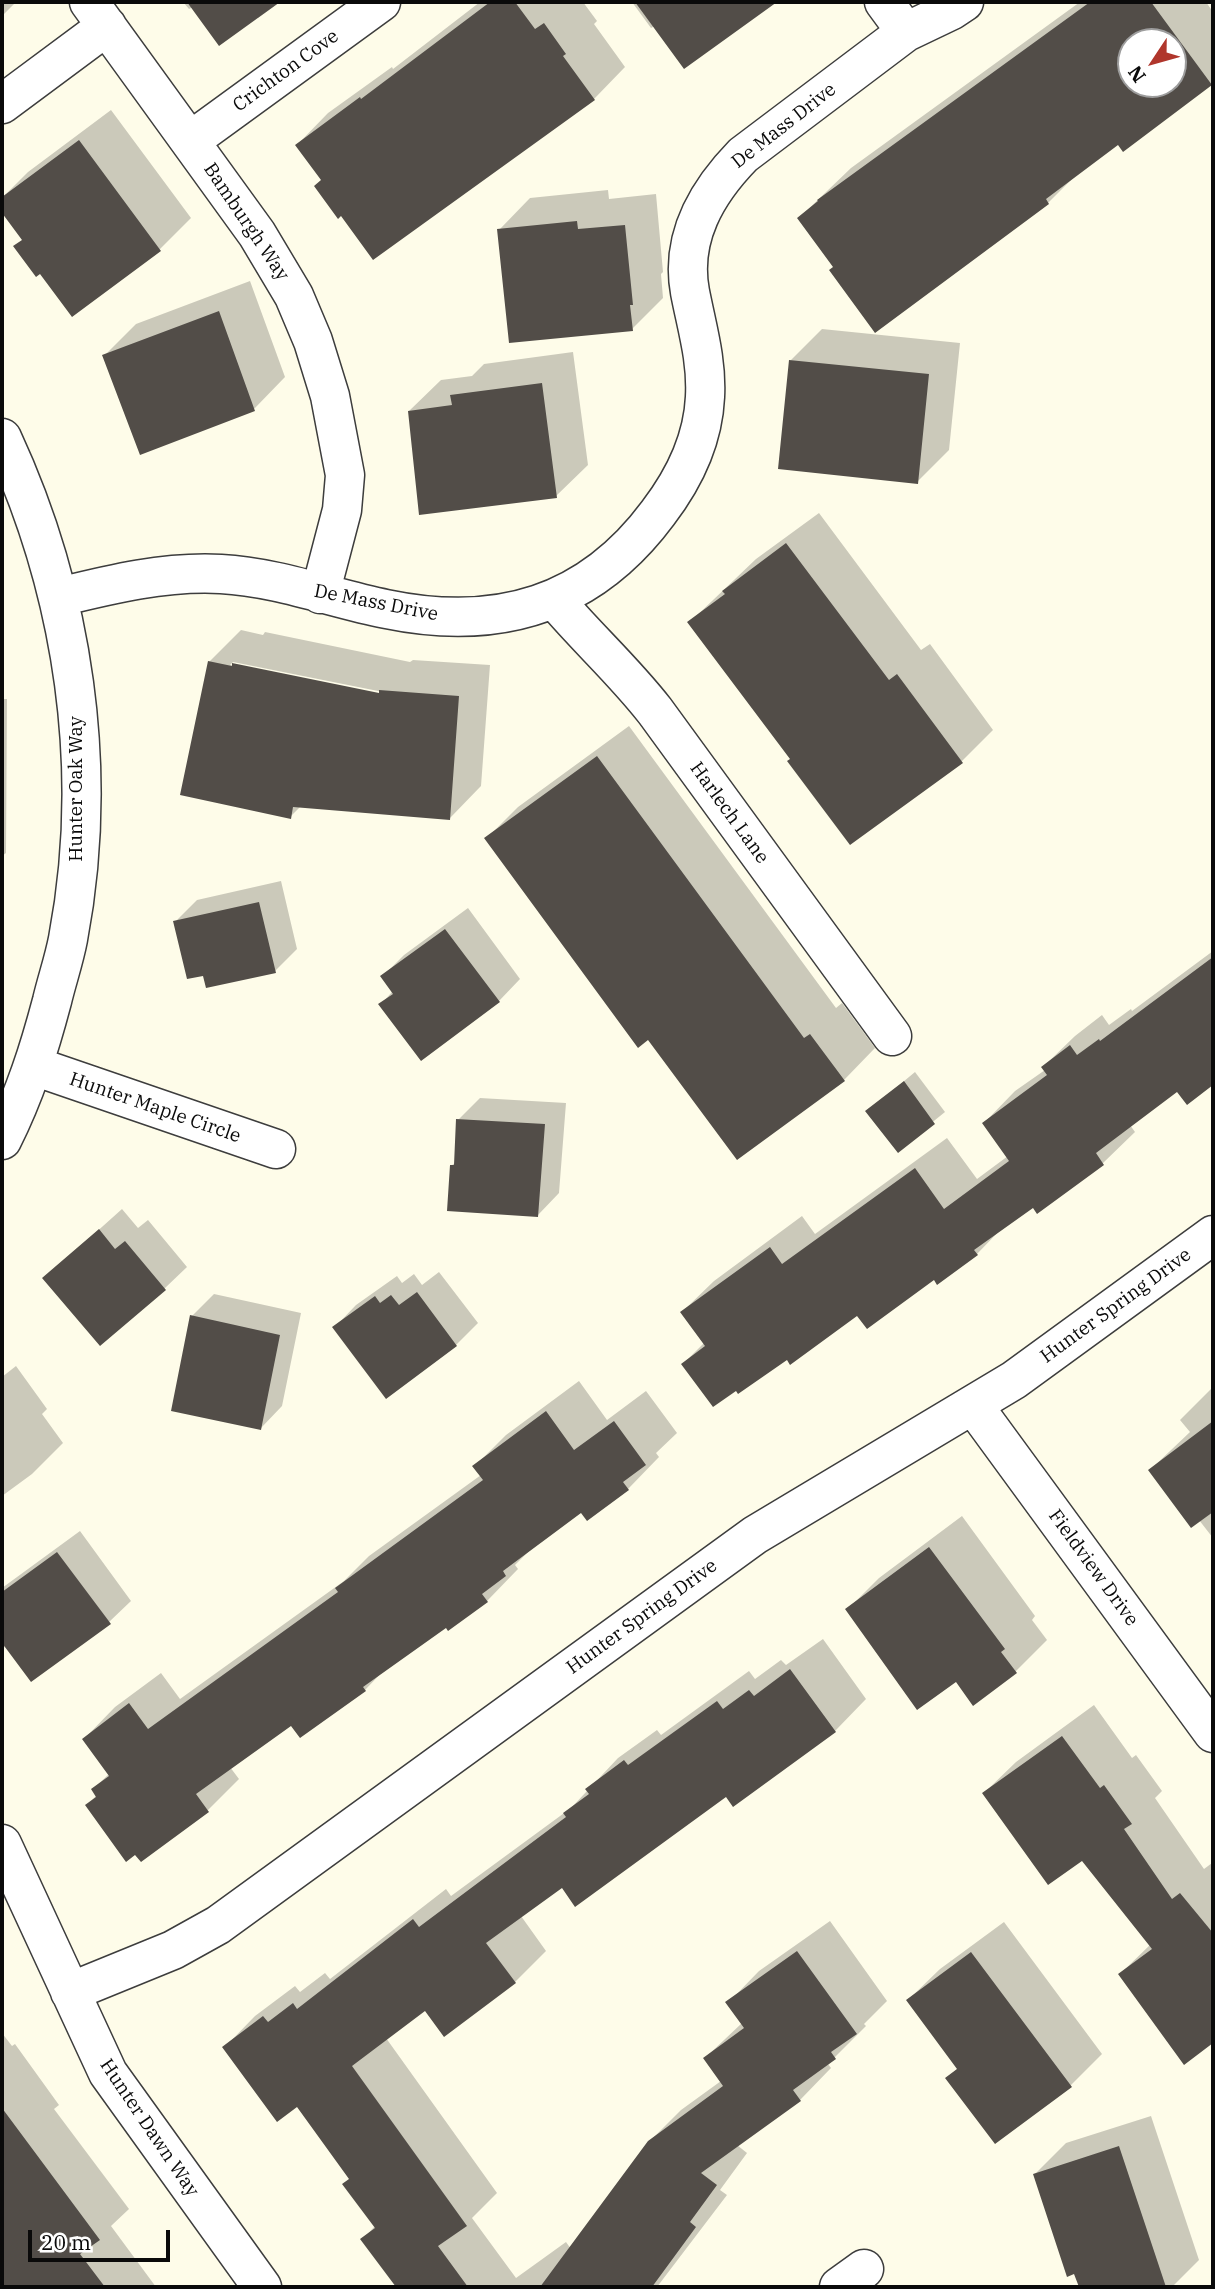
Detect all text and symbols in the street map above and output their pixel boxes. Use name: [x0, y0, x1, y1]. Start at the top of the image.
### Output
street label: Crichton Cove: [229, 25, 343, 117]
north arrow: [1117, 28, 1187, 98]
text: N: [1123, 61, 1151, 87]
street label: De Mass Drive: [727, 78, 841, 174]
street label: Bamburgh Way: [198, 159, 294, 285]
street label: De Mass Drive: [312, 580, 440, 626]
street label: Hunter Oak Way: [66, 716, 88, 862]
street label: Harlech Lane: [685, 758, 773, 868]
street label: Hunter Maple Circle: [66, 1068, 244, 1148]
street label: Hunter Spring Drive: [1036, 1244, 1196, 1368]
street label: Fieldview Drive: [1043, 1505, 1143, 1631]
street label: Hunter Spring Drive: [562, 1555, 722, 1679]
street label: Hunter Dawn Way: [95, 2055, 203, 2201]
scale bar: [32, 2216, 173, 2260]
text: 20 m: [41, 2228, 91, 2256]

